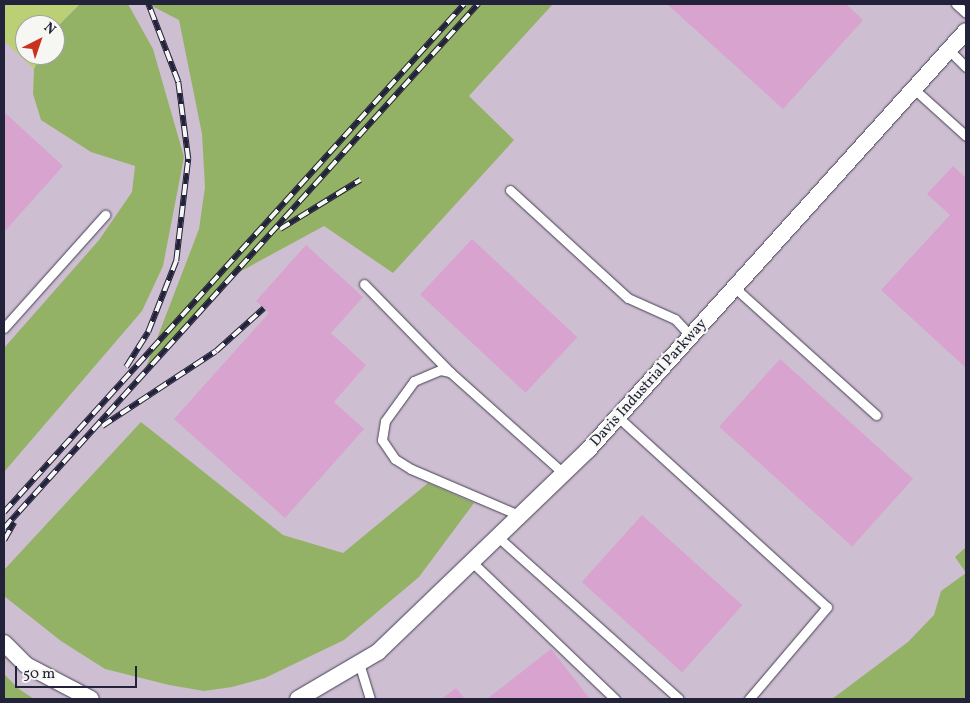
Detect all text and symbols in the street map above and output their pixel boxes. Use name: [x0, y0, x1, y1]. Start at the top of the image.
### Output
north arrow: [15, 15, 65, 65]
text: N: [39, 19, 60, 40]
street label: Davis Industrial Parkway: [587, 315, 711, 451]
scale bar: [18, 656, 140, 688]
text: 50 m: [23, 664, 55, 685]

